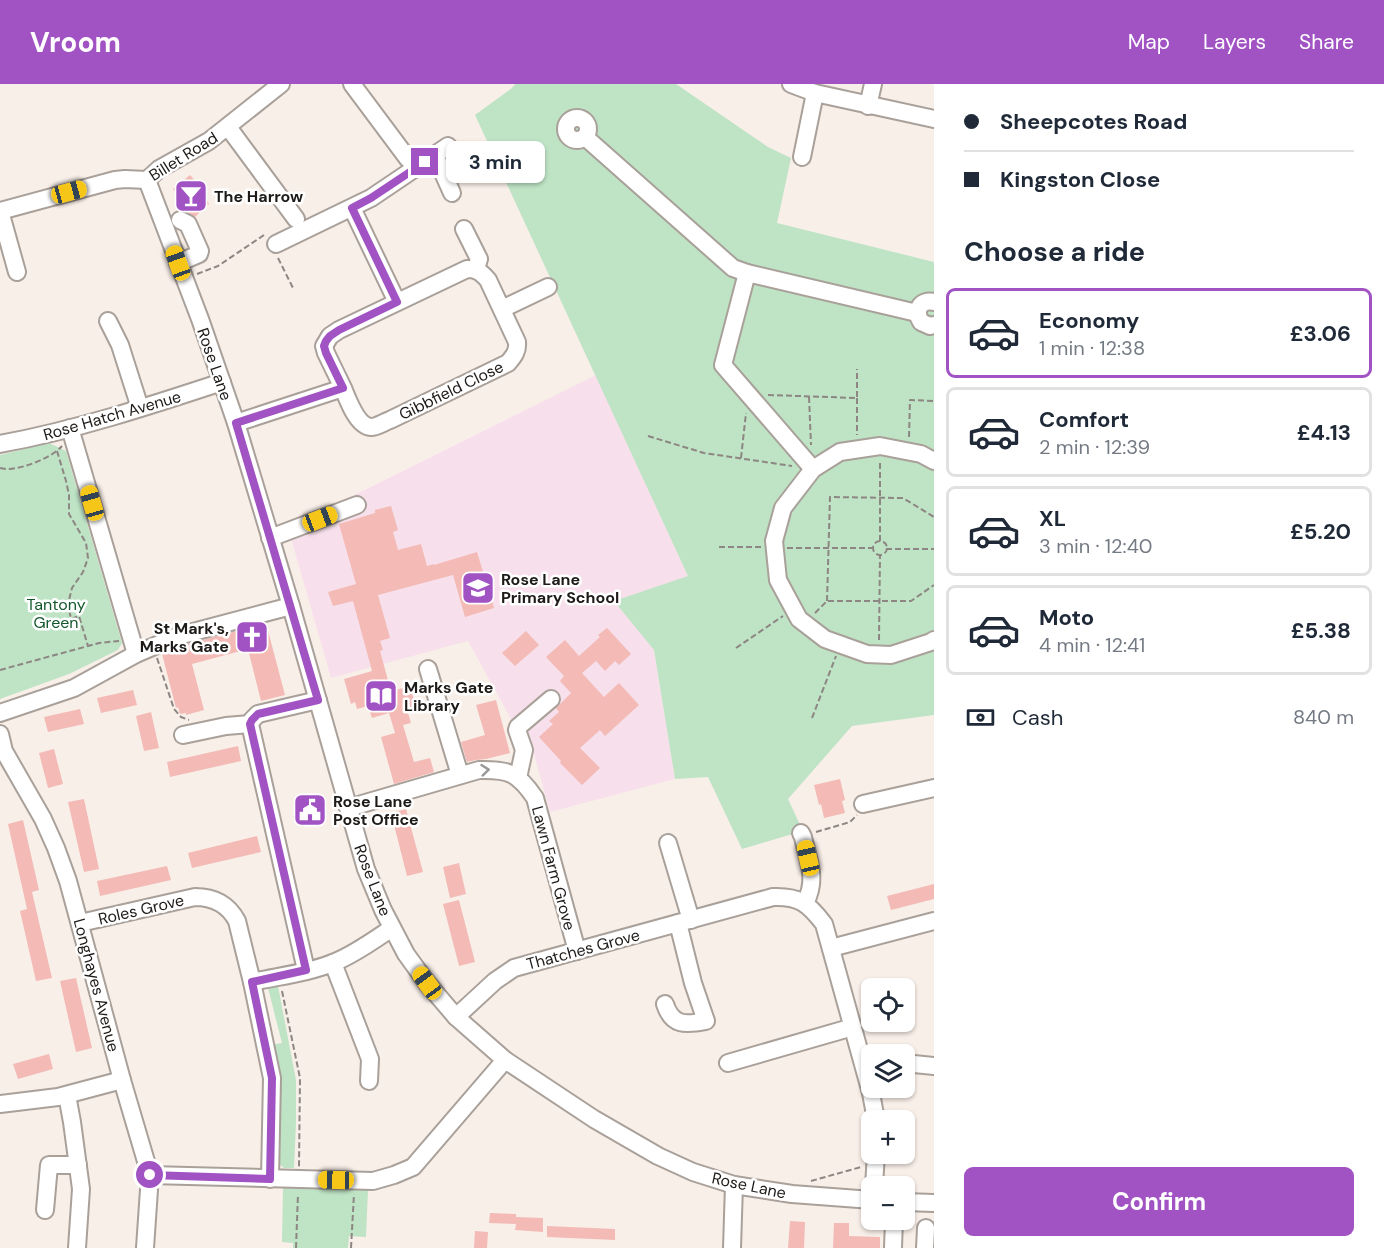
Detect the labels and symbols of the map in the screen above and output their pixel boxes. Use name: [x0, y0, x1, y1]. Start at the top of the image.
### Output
street label: Billet Road: [145, 127, 222, 186]
callout: 3 min: [446, 141, 545, 183]
route end: [411, 148, 438, 175]
bar icon: The Harrow: [173, 178, 209, 214]
car: [49, 179, 89, 205]
place label: The Harrow: [214, 186, 303, 207]
car: [163, 243, 193, 283]
street label: Rose Lane: [192, 325, 237, 403]
street label: Gibbfield Close: [396, 356, 507, 425]
street label: Rose Hatch Avenue: [41, 386, 183, 445]
car: [78, 483, 106, 523]
car: [300, 504, 340, 534]
place label: Rose Lane Primary School: [501, 569, 619, 608]
school or university icon: Rose Lane Primary School: [460, 570, 496, 606]
park label: Tantony Green: [26, 594, 86, 633]
place label: St Mark's, Marks Gate: [140, 618, 229, 657]
church icon: St Mark's, Marks Gate: [234, 619, 270, 655]
place label: Marks Gate Library: [404, 677, 493, 716]
library icon: Marks Gate Library: [363, 678, 399, 714]
one-way arrow: [481, 764, 490, 777]
place label: Rose Lane Post Office: [333, 791, 419, 830]
public building icon: Rose Lane Post Office: [292, 792, 328, 828]
street label: Lawn Farm Grove: [527, 804, 580, 933]
car: [795, 838, 821, 878]
street label: Rose Lane: [349, 841, 396, 919]
street label: Roles Grove: [96, 889, 186, 930]
street label: Longhayes Avenue: [69, 916, 124, 1054]
street label: Thatches Grove: [524, 924, 642, 975]
car: [409, 963, 445, 1003]
route start: [136, 1161, 163, 1188]
street label: Rose Lane: [710, 1167, 788, 1204]
car: [318, 1171, 354, 1189]

